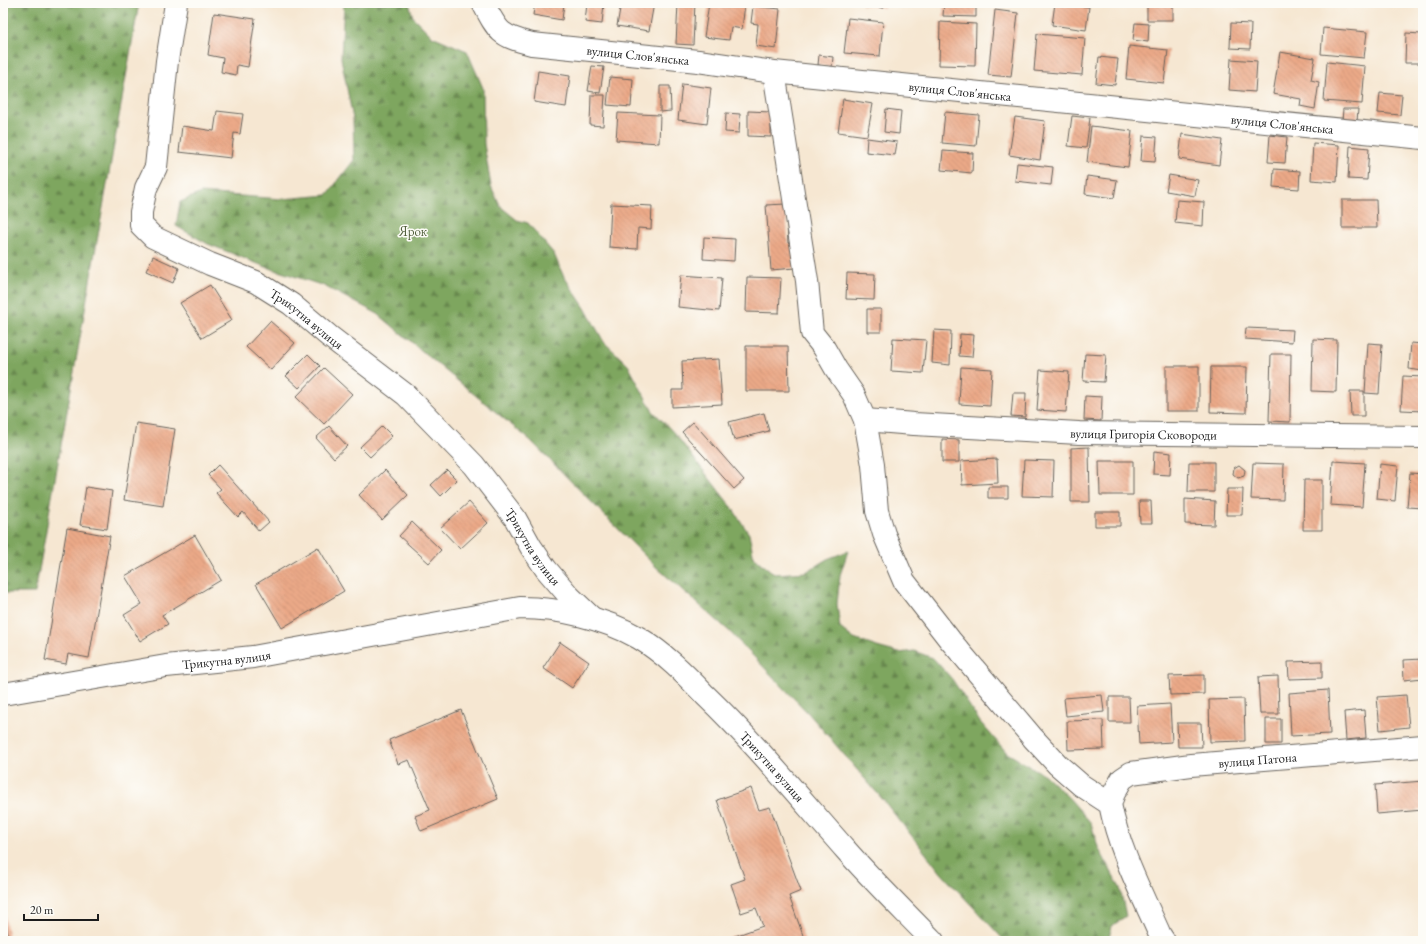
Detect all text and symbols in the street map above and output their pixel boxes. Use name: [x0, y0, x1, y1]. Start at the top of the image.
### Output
street label: вулиця Слов'янська: [586, 41, 691, 69]
street label: вулиця Слов'янська: [908, 77, 1013, 105]
street label: вулиця Слов'янська: [1230, 110, 1335, 137]
park label: Ярок: [398, 223, 428, 240]
street label: Трикутна вулиця: [267, 284, 347, 353]
street label: вулиця Григорія Сковороди: [1070, 424, 1217, 443]
street label: Трикутна вулиця: [502, 504, 565, 589]
street label: Трикутна вулиця: [181, 645, 272, 673]
street label: Трикутна вулиця: [736, 727, 809, 805]
street label: вулиця Патона: [1218, 748, 1298, 771]
scale bar: [24, 896, 98, 922]
text: 20 m: [30, 902, 54, 918]

